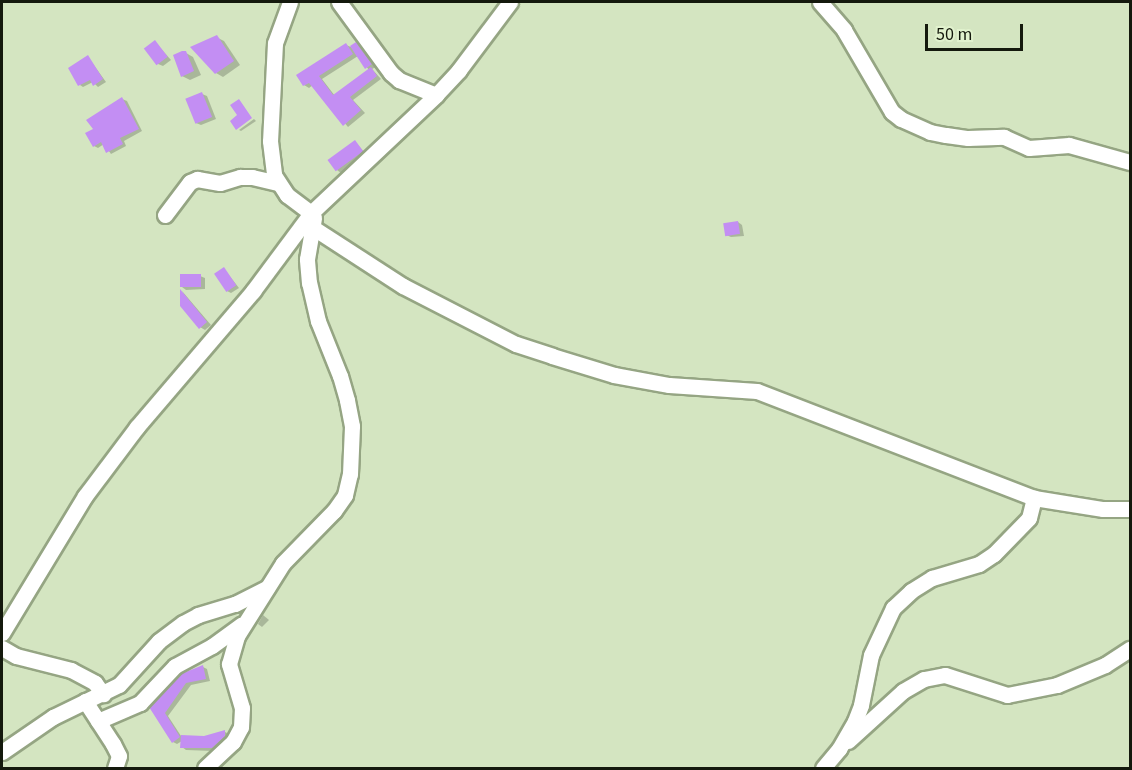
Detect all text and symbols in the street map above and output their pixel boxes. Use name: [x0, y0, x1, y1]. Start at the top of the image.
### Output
scale bar: [928, 12, 1026, 50]
text: 50 m: [936, 22, 972, 47]

